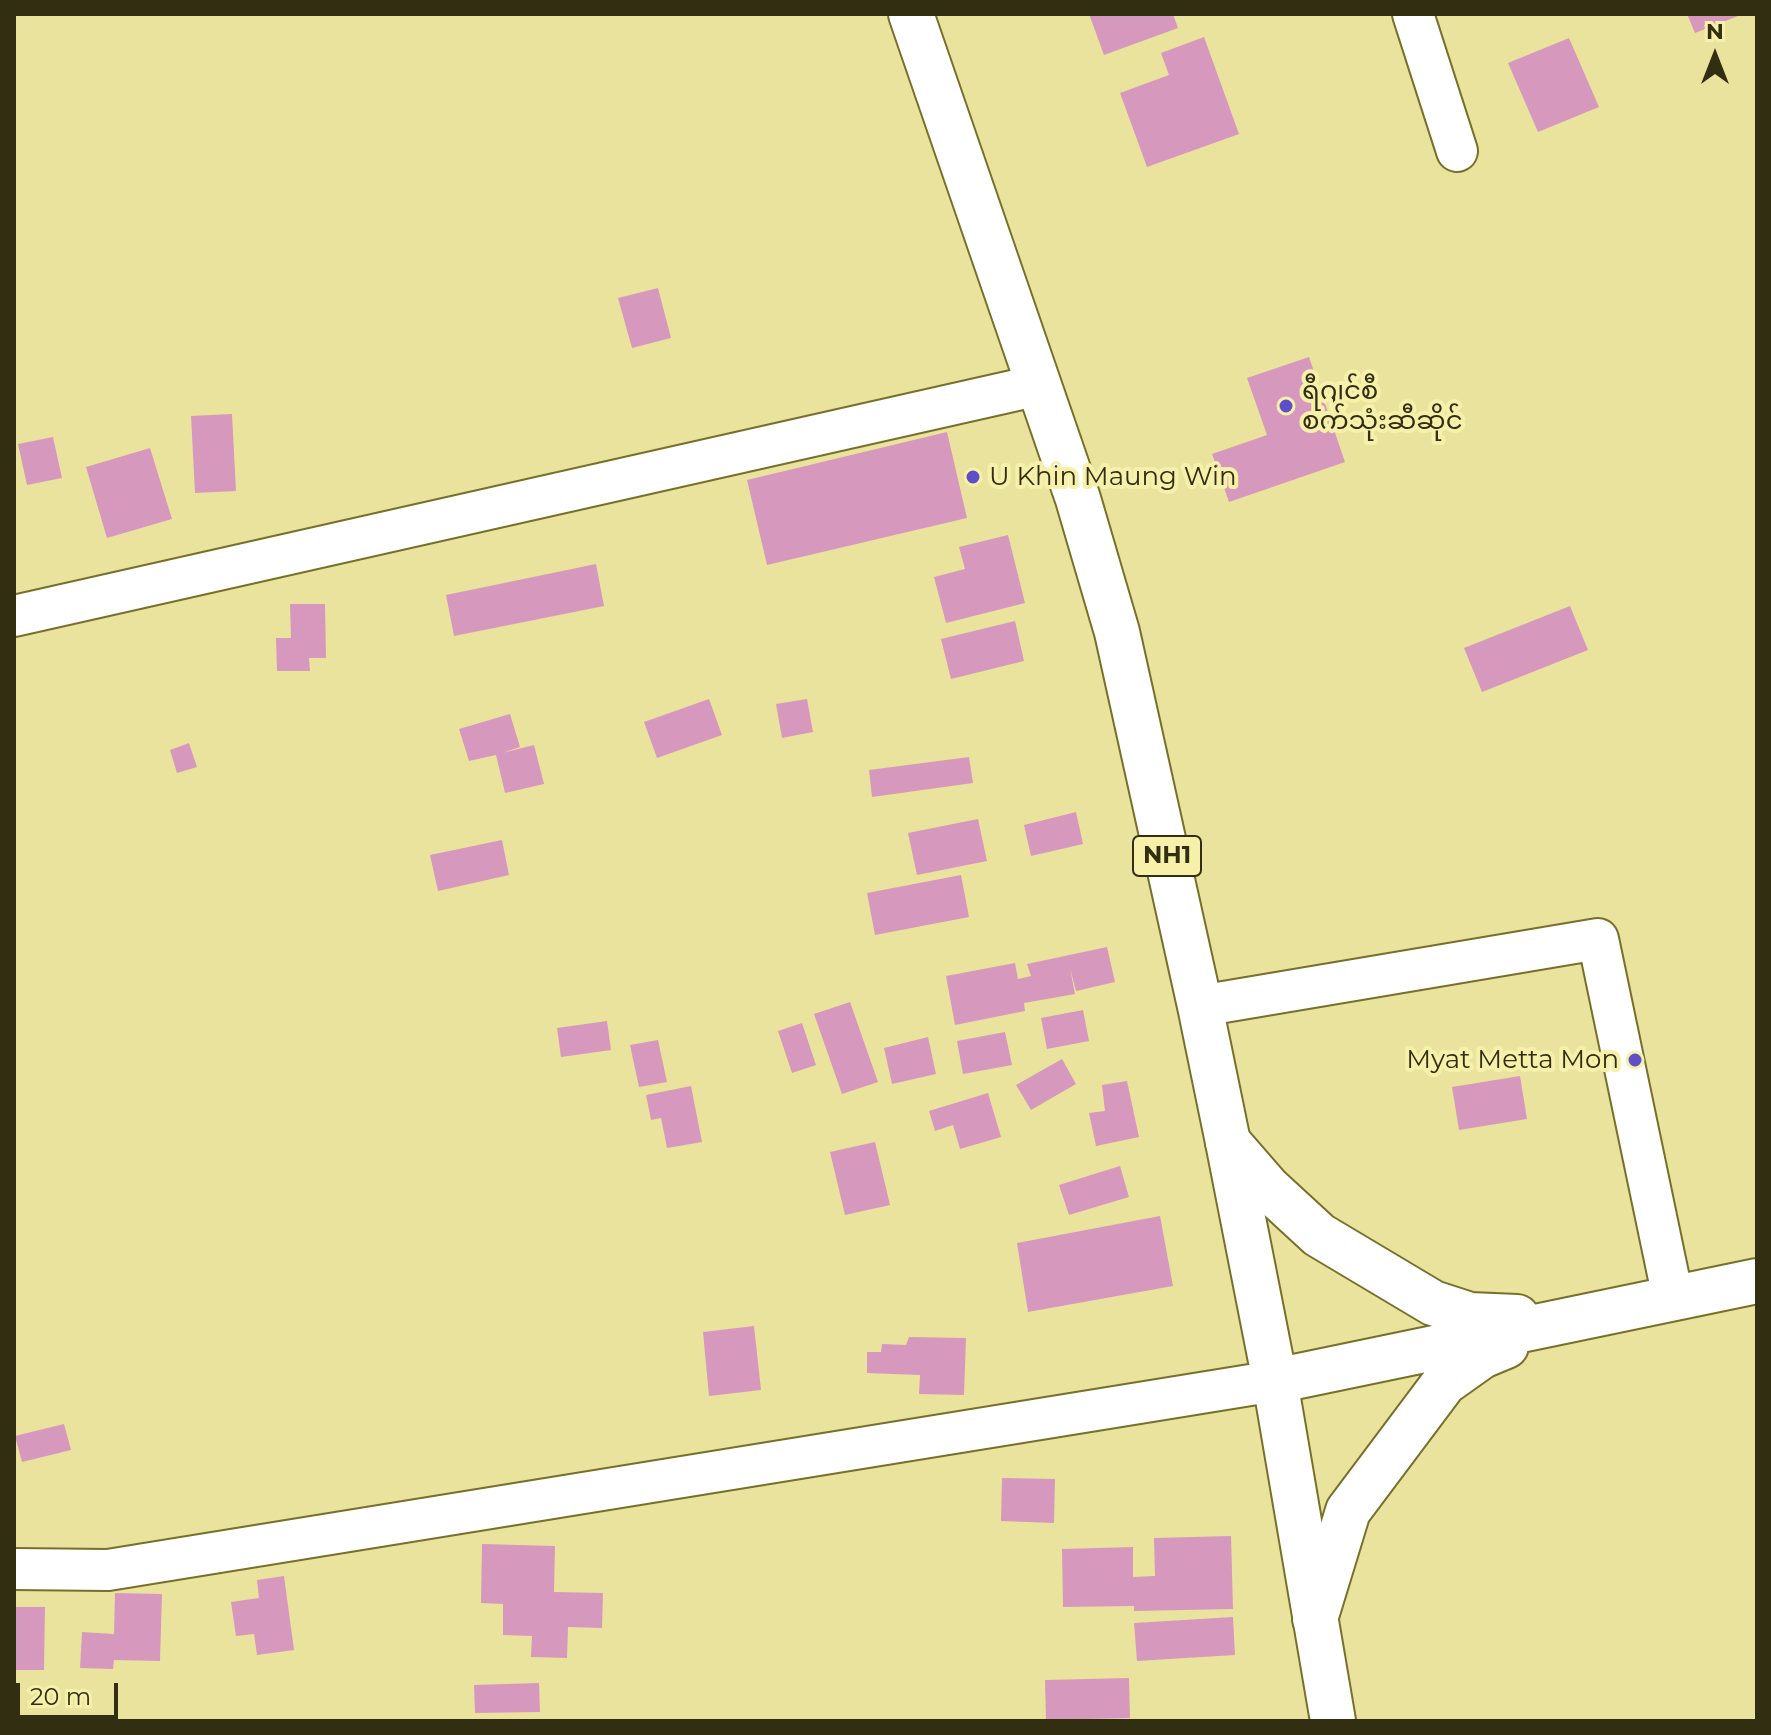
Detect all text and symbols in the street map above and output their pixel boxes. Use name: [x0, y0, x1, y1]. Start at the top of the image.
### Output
north arrow: [1675, 16, 1755, 96]
text: N: [1706, 18, 1724, 45]
place label: ရီဂျင်စီ စက်သုံးဆီဆိုင်: [1302, 375, 1463, 436]
marker: ရီဂျင်စီ စက်သုံးဆီဆိုင်: [1277, 397, 1295, 415]
place label: U Khin Maung Win: [989, 461, 1237, 493]
marker: U Khin Maung Win: [964, 468, 982, 486]
road number: NH1: [1133, 836, 1201, 876]
place label: Myat Metta Mon: [1406, 1044, 1619, 1076]
marker: Myat Metta Mon: [1626, 1051, 1644, 1069]
scale bar: [20, 1667, 122, 1717]
text: 20 m: [30, 1682, 91, 1711]

